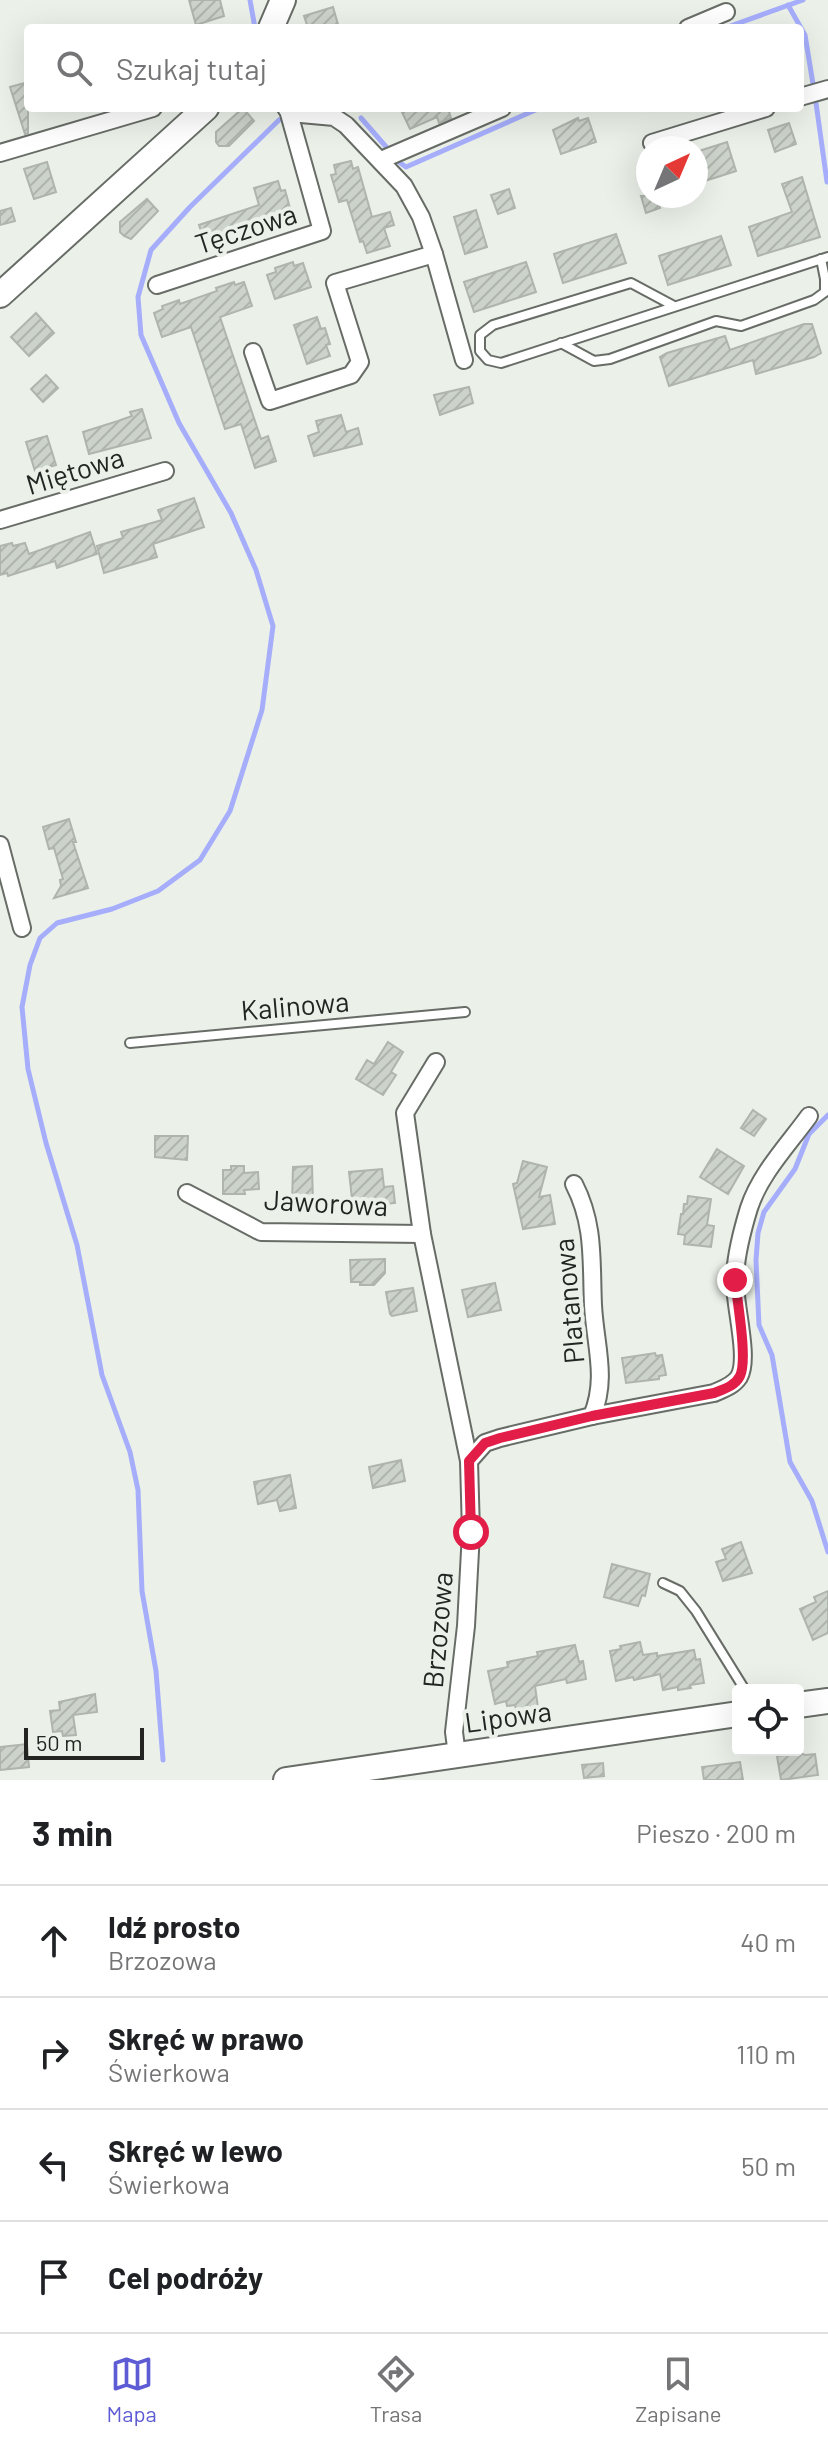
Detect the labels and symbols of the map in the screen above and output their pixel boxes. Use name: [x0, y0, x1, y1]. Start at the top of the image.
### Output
north arrow: [636, 136, 708, 208]
street label: Tęczowa: [191, 196, 301, 260]
street label: Miętowa: [22, 439, 128, 501]
street label: Kalinowa: [239, 983, 351, 1027]
street label: Jaworowa: [263, 1182, 389, 1222]
street label: Platanowa: [546, 1237, 590, 1365]
route end: [717, 1262, 753, 1298]
route start: [453, 1514, 489, 1550]
street label: Brzozowa: [415, 1570, 459, 1690]
street label: Lipowa: [462, 1693, 553, 1739]
scale bar: [24, 1724, 144, 1760]

